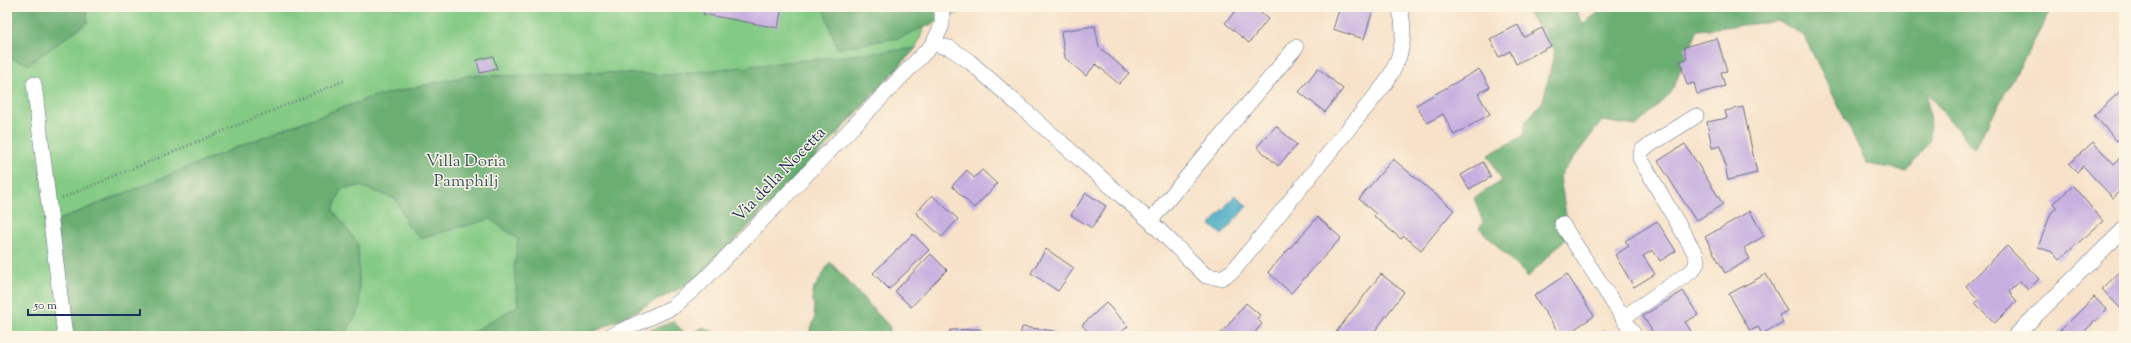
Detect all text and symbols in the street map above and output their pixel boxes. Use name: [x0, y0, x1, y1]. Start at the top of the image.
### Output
street label: Via della Nocetta: [728, 122, 832, 228]
park label: Villa Doria Pamphilj: [426, 150, 506, 194]
scale bar: [28, 291, 140, 317]
text: 50 m: [33, 297, 57, 315]

